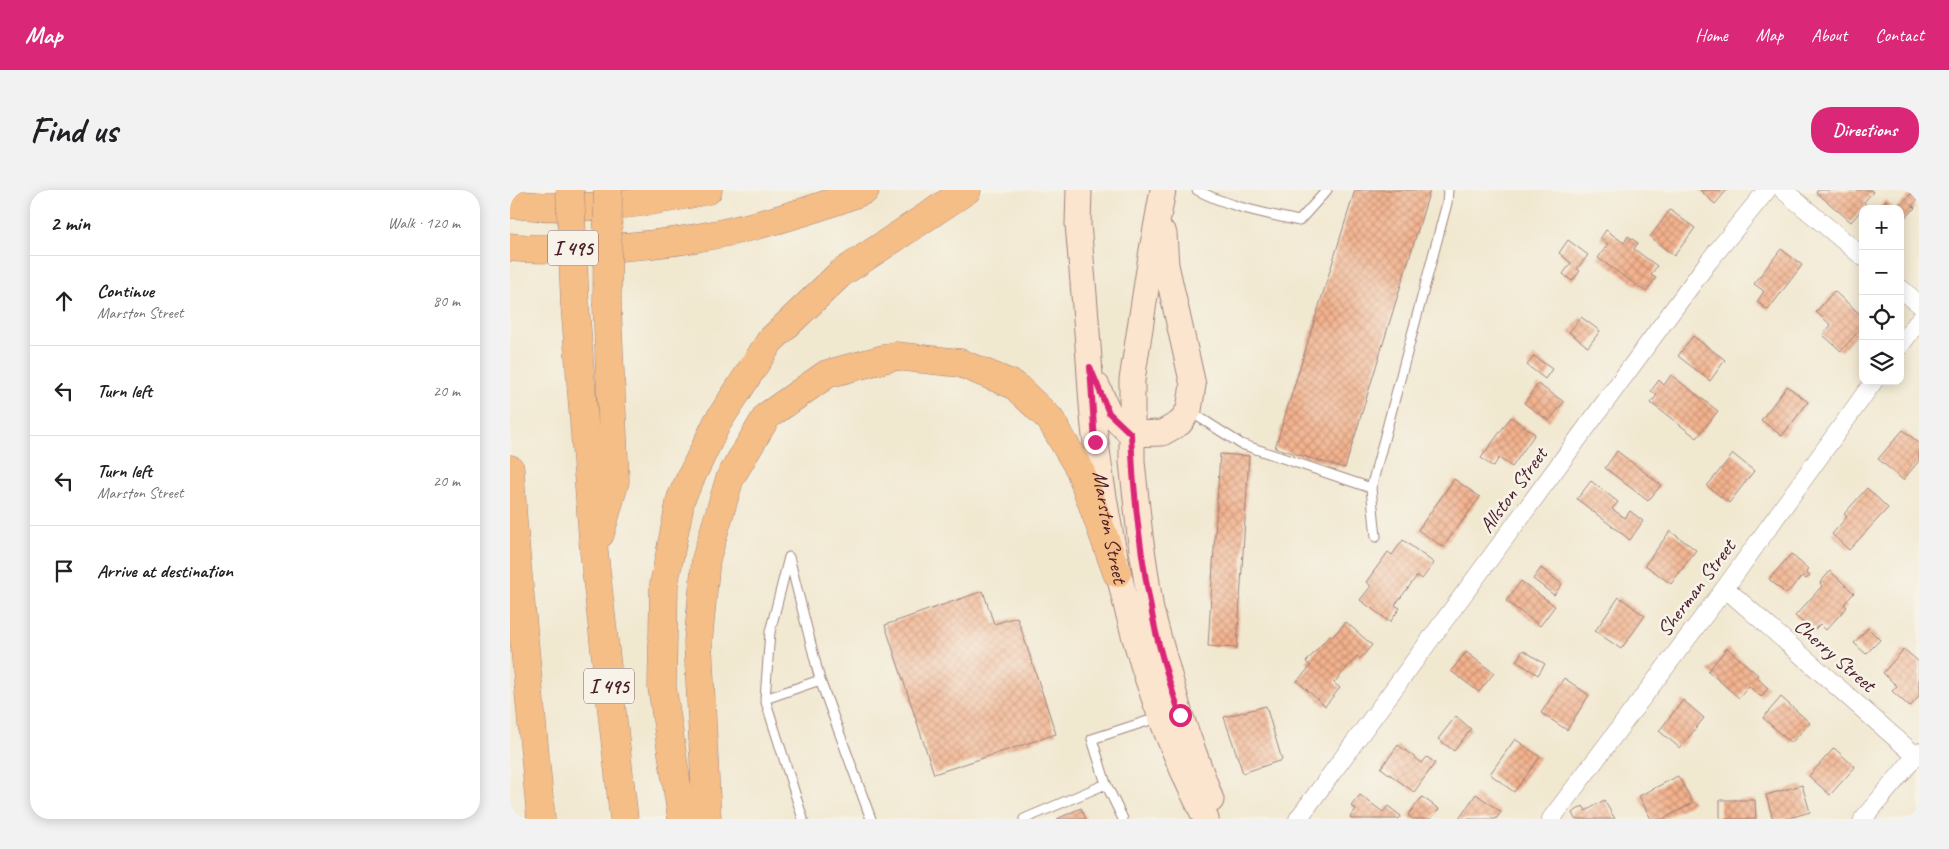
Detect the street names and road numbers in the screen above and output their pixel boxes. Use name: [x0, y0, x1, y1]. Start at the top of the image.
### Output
road number: I 495: [548, 230, 598, 266]
street label: Allston Street: [1473, 441, 1554, 538]
street label: Marston Street: [1087, 469, 1134, 588]
street label: Sherman Street: [1651, 533, 1742, 642]
street label: Cherry Street: [1789, 613, 1882, 699]
road number: I 495: [584, 668, 634, 704]

